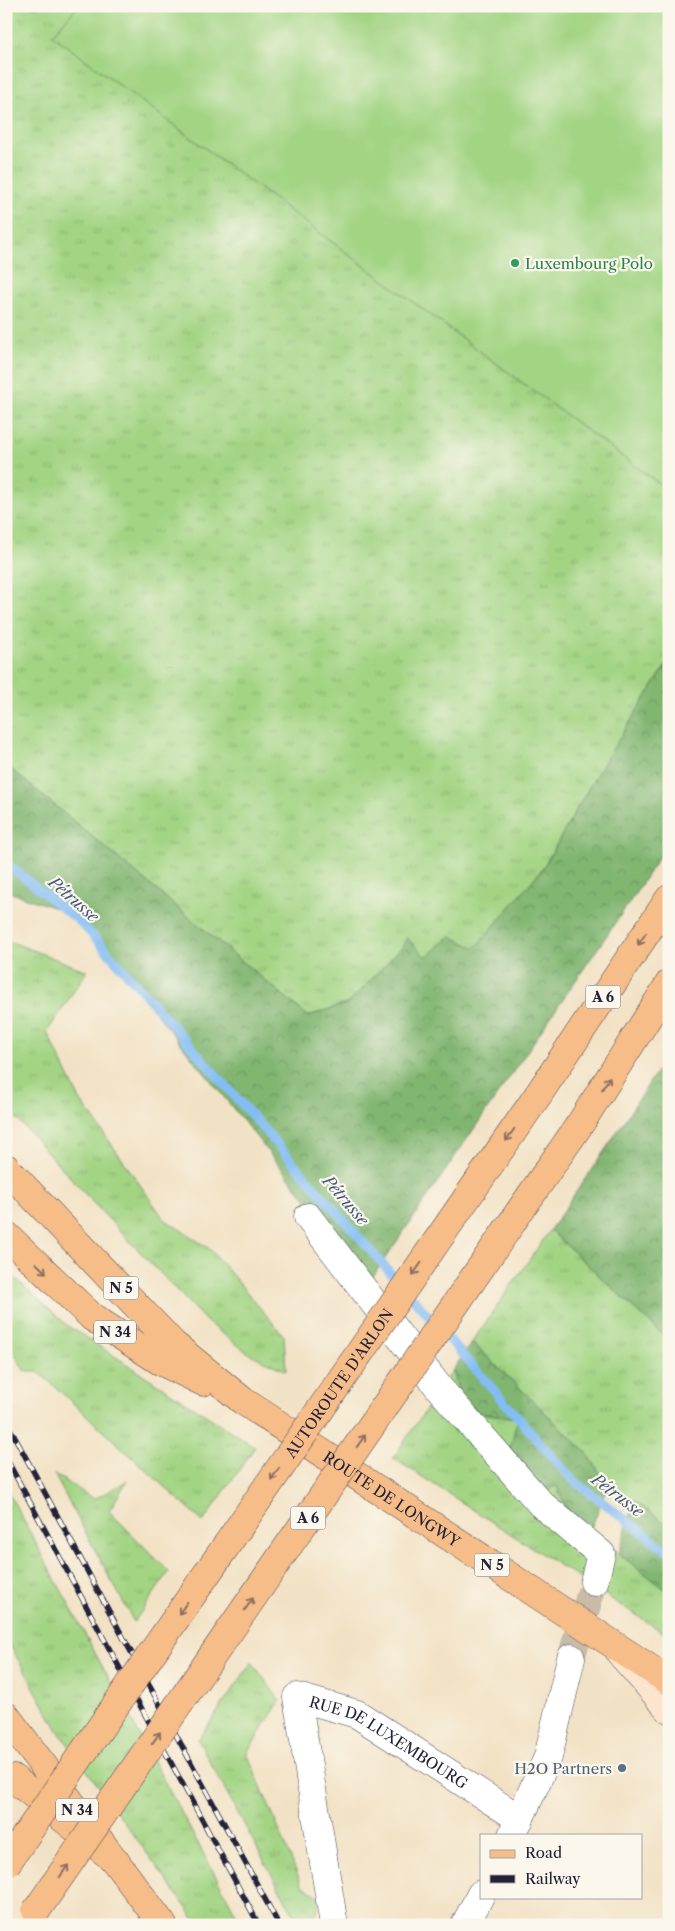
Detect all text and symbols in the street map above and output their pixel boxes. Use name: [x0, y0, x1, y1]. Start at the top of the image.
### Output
place label: Luxembourg Polo: [525, 254, 653, 273]
marker: Luxembourg Polo: [509, 257, 521, 269]
water label: Pétrusse: [43, 871, 104, 927]
one-way arrow: [636, 932, 646, 946]
road number: A 6: [586, 986, 620, 1009]
one-way arrow: [601, 1076, 611, 1090]
one-way arrow: [505, 1128, 515, 1142]
water label: Pétrusse: [318, 1169, 374, 1230]
one-way arrow: [412, 1261, 422, 1275]
one-way arrow: [35, 1262, 48, 1274]
road number: N 5: [104, 1276, 138, 1300]
street label: AUTOROUTE D'ARLON: [280, 1305, 397, 1462]
road number: N 34: [94, 1320, 136, 1344]
one-way arrow: [356, 1435, 366, 1449]
street label: ROUTE DE LONGWY: [320, 1447, 464, 1551]
one-way arrow: [270, 1467, 280, 1481]
water label: Pétrusse: [587, 1468, 649, 1522]
road number: A 6: [290, 1506, 326, 1530]
road number: N 5: [474, 1554, 510, 1576]
one-way arrow: [244, 1597, 254, 1611]
one-way arrow: [178, 1601, 188, 1615]
street label: RUE DE LUXEMBOURG: [307, 1692, 472, 1792]
one-way arrow: [151, 1731, 161, 1745]
place label: H2O Partners: [514, 1759, 612, 1778]
marker: H2O Partners: [616, 1762, 628, 1774]
road number: N 34: [56, 1798, 98, 1822]
legend: [480, 1834, 642, 1898]
text: Road: [525, 1843, 562, 1862]
one-way arrow: [59, 1865, 69, 1879]
text: Railway: [525, 1869, 581, 1888]

